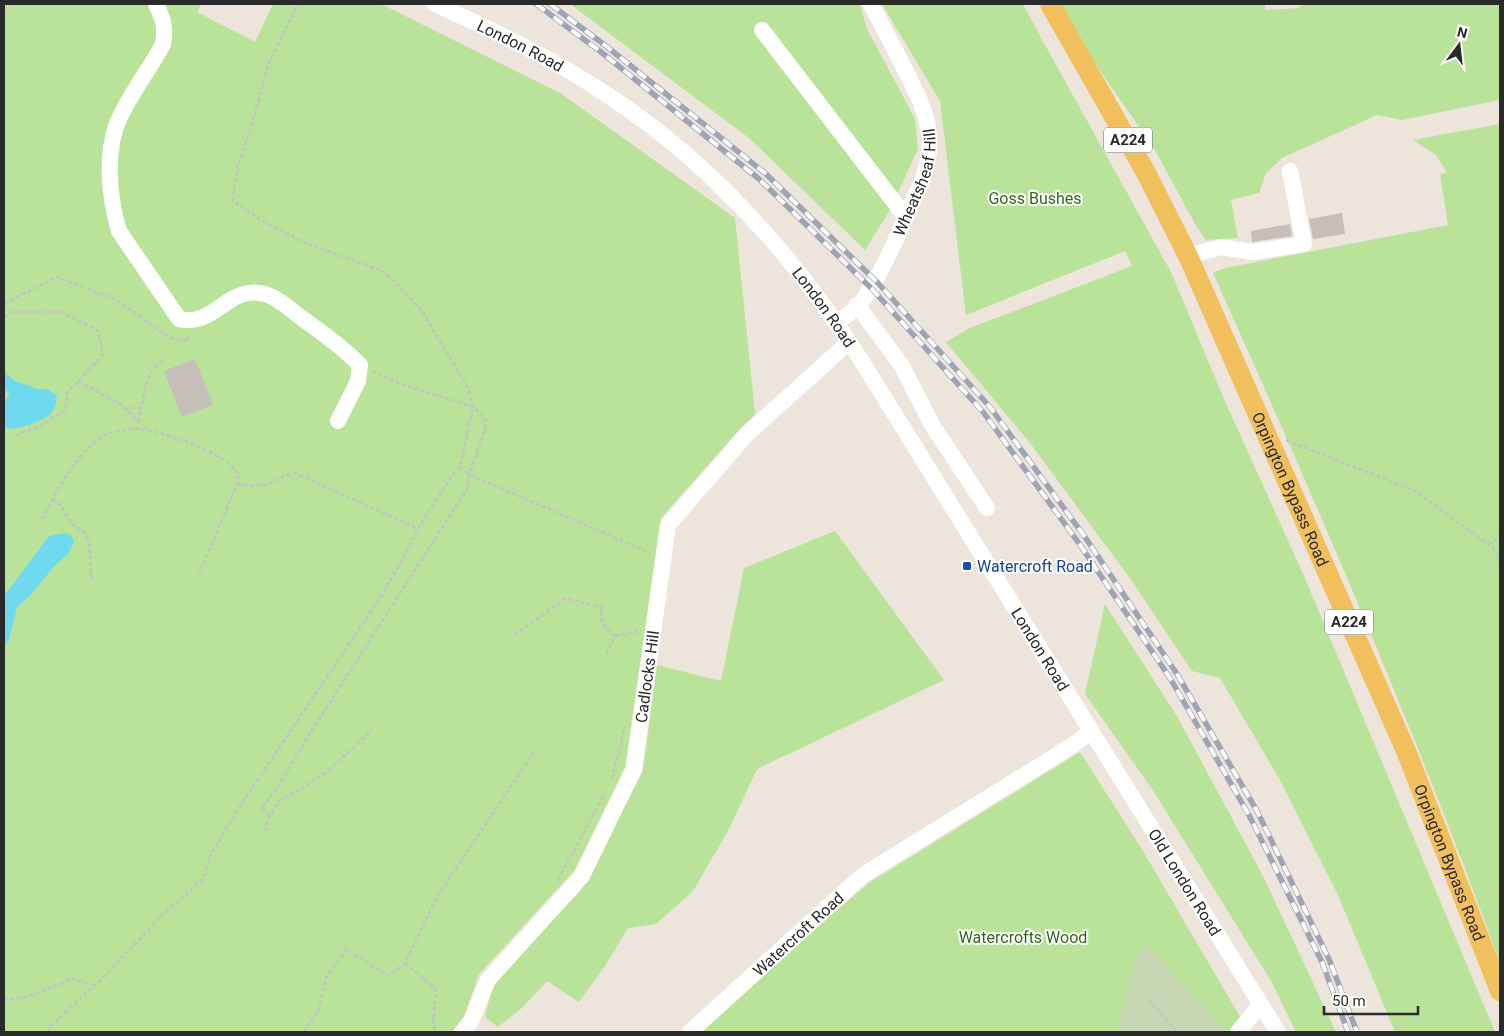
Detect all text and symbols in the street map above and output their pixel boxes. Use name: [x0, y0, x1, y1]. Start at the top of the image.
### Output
street label: London Road: [474, 16, 567, 75]
north arrow: [1434, 20, 1484, 70]
text: N: [1456, 23, 1469, 41]
street label: Wheatsheaf Hill: [889, 128, 939, 239]
road number: A224: [1104, 128, 1152, 152]
park label: Goss Bushes: [988, 189, 1082, 208]
street label: London Road: [789, 263, 859, 351]
street label: Orpington Bypass Road: [1248, 409, 1333, 569]
place label: Watercroft Road: [977, 557, 1093, 576]
marker: Watercroft Road: [961, 560, 973, 572]
street label: London Road: [1008, 604, 1073, 694]
road number: A224: [1325, 610, 1373, 634]
street label: Cadlocks Hill: [631, 629, 663, 724]
street label: Orpington Bypass Road: [1410, 781, 1489, 944]
street label: Old London Road: [1145, 825, 1225, 939]
street label: Watercroft Road: [749, 888, 847, 980]
park label: Watercrofts Wood: [959, 928, 1087, 947]
scale bar: [1324, 984, 1418, 1016]
text: 50 m: [1332, 992, 1366, 1010]

